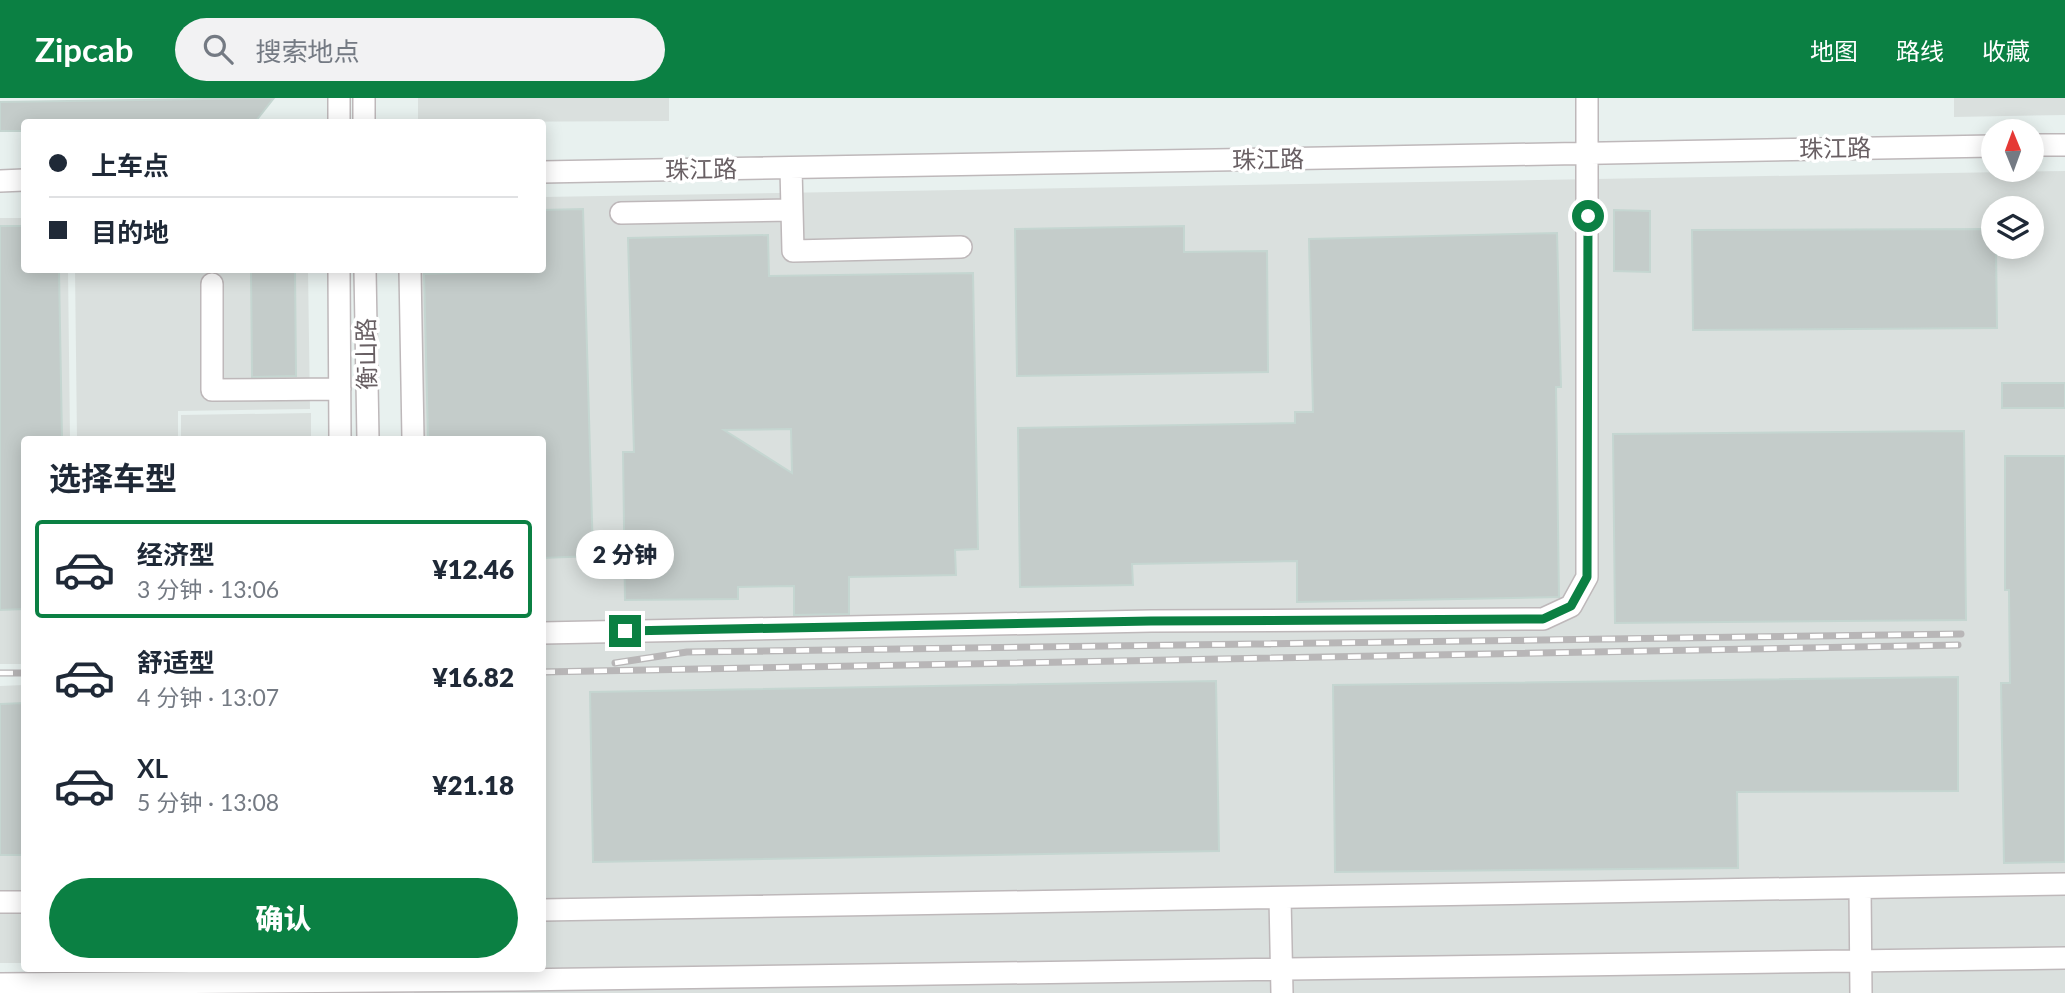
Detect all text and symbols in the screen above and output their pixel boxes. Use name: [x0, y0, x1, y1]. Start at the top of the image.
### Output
search box: [175, 18, 665, 81]
text: Zipcab: [35, 29, 133, 69]
icon: search: [199, 30, 237, 68]
text: 搜索地点: [255, 35, 359, 67]
text: 地图: [1810, 36, 1858, 65]
text: 路线: [1896, 36, 1944, 65]
text: 收藏: [1982, 36, 2030, 65]
north arrow: [1981, 119, 2044, 182]
map controls: [1981, 119, 2044, 259]
street label: 珠江路: [1799, 132, 1871, 163]
street label: 珠江路: [1232, 143, 1304, 174]
text: 上车点: [91, 149, 169, 181]
street label: 珠江路: [665, 153, 737, 184]
button: layers: [1981, 196, 2044, 259]
route start: [1572, 200, 1604, 232]
text: 目的地: [91, 216, 169, 248]
street label: 衡山路: [350, 318, 381, 390]
text: 选择车型: [49, 458, 177, 497]
callout: 2 分钟: [576, 530, 674, 578]
icon: car: [53, 538, 116, 601]
text: 经济型: [137, 538, 215, 570]
text: 2 分钟: [593, 540, 657, 568]
text: ¥12.46: [432, 553, 514, 585]
text: 3 分钟 · 13:06: [137, 575, 279, 603]
route end: [609, 615, 641, 647]
icon: car: [53, 646, 116, 709]
text: 舒适型: [137, 646, 215, 678]
text: ¥16.82: [432, 661, 514, 693]
text: 4 分钟 · 13:07: [137, 683, 279, 711]
text: XL: [137, 752, 168, 784]
icon: car: [53, 754, 116, 817]
text: ¥21.18: [432, 769, 514, 801]
text: 5 分钟 · 13:08: [137, 788, 279, 816]
button: 确认: [49, 878, 518, 958]

